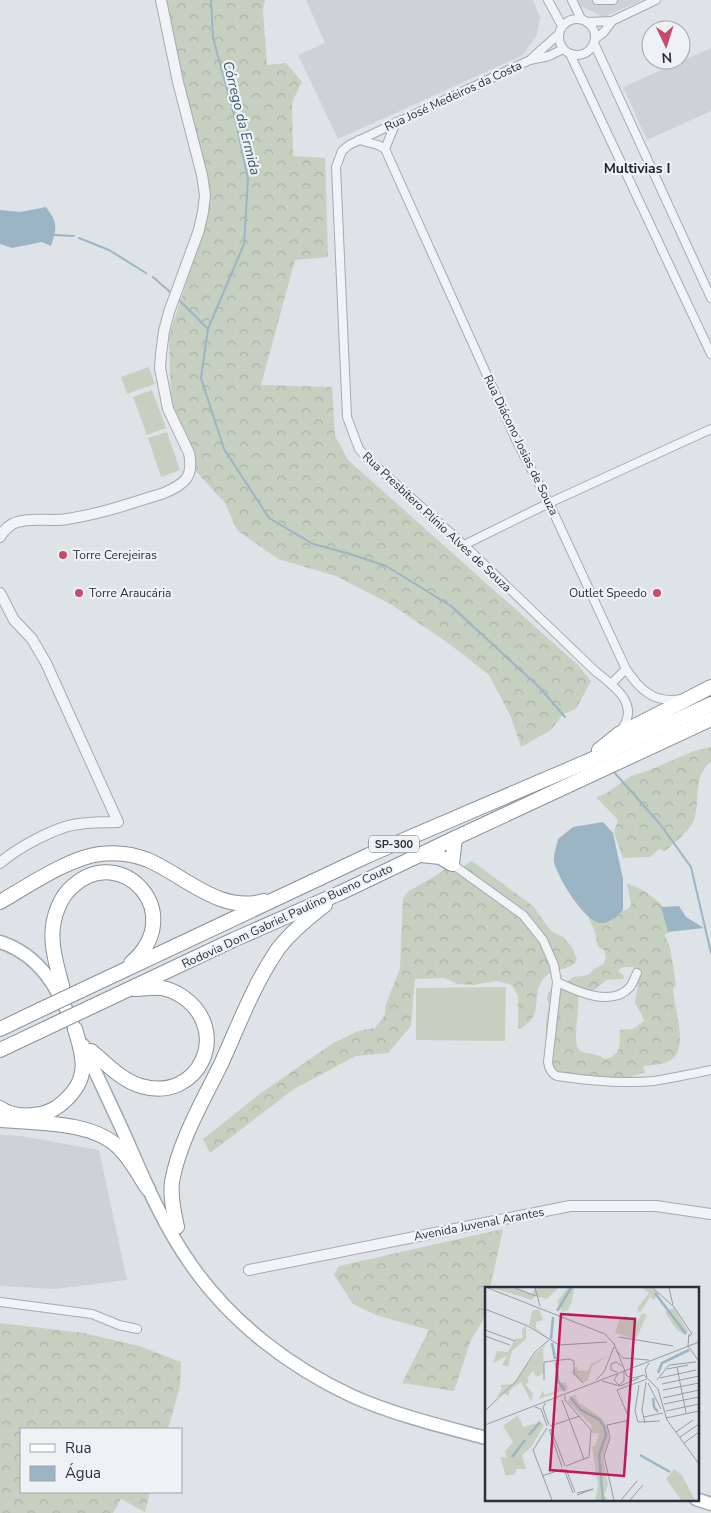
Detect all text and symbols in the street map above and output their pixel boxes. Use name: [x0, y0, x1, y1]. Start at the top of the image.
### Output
north arrow: [641, 20, 691, 70]
text: N: [661, 48, 673, 67]
street label: Rua José Medeiros da Costa: [382, 57, 524, 135]
water label: Córrego da Ermida: [218, 59, 265, 177]
district label: Multivias I: [604, 159, 670, 178]
street label: Rua Diácono Josias de Souza: [480, 372, 562, 518]
street label: Rua Presbítero Plínio Alves de Souza: [359, 449, 515, 595]
place label: Torre Cerejeiras: [73, 547, 157, 563]
marker: Torre Cerejeiras: [57, 549, 69, 561]
place label: Torre Araucária: [89, 585, 171, 601]
place label: Outlet Speedo: [569, 585, 647, 601]
marker: Torre Araucária: [73, 587, 85, 599]
marker: Outlet Speedo: [651, 587, 663, 599]
road number: SP-300: [369, 836, 419, 852]
street label: Rodovia Dom Gabriel Paulino Bueno Couto: [179, 860, 395, 972]
street label: Avenida Juvenal Arantes: [413, 1203, 546, 1244]
inset map: [485, 1287, 698, 1500]
legend: [20, 1428, 182, 1493]
text: Rua: [65, 1438, 91, 1458]
text: Água: [65, 1463, 101, 1483]

